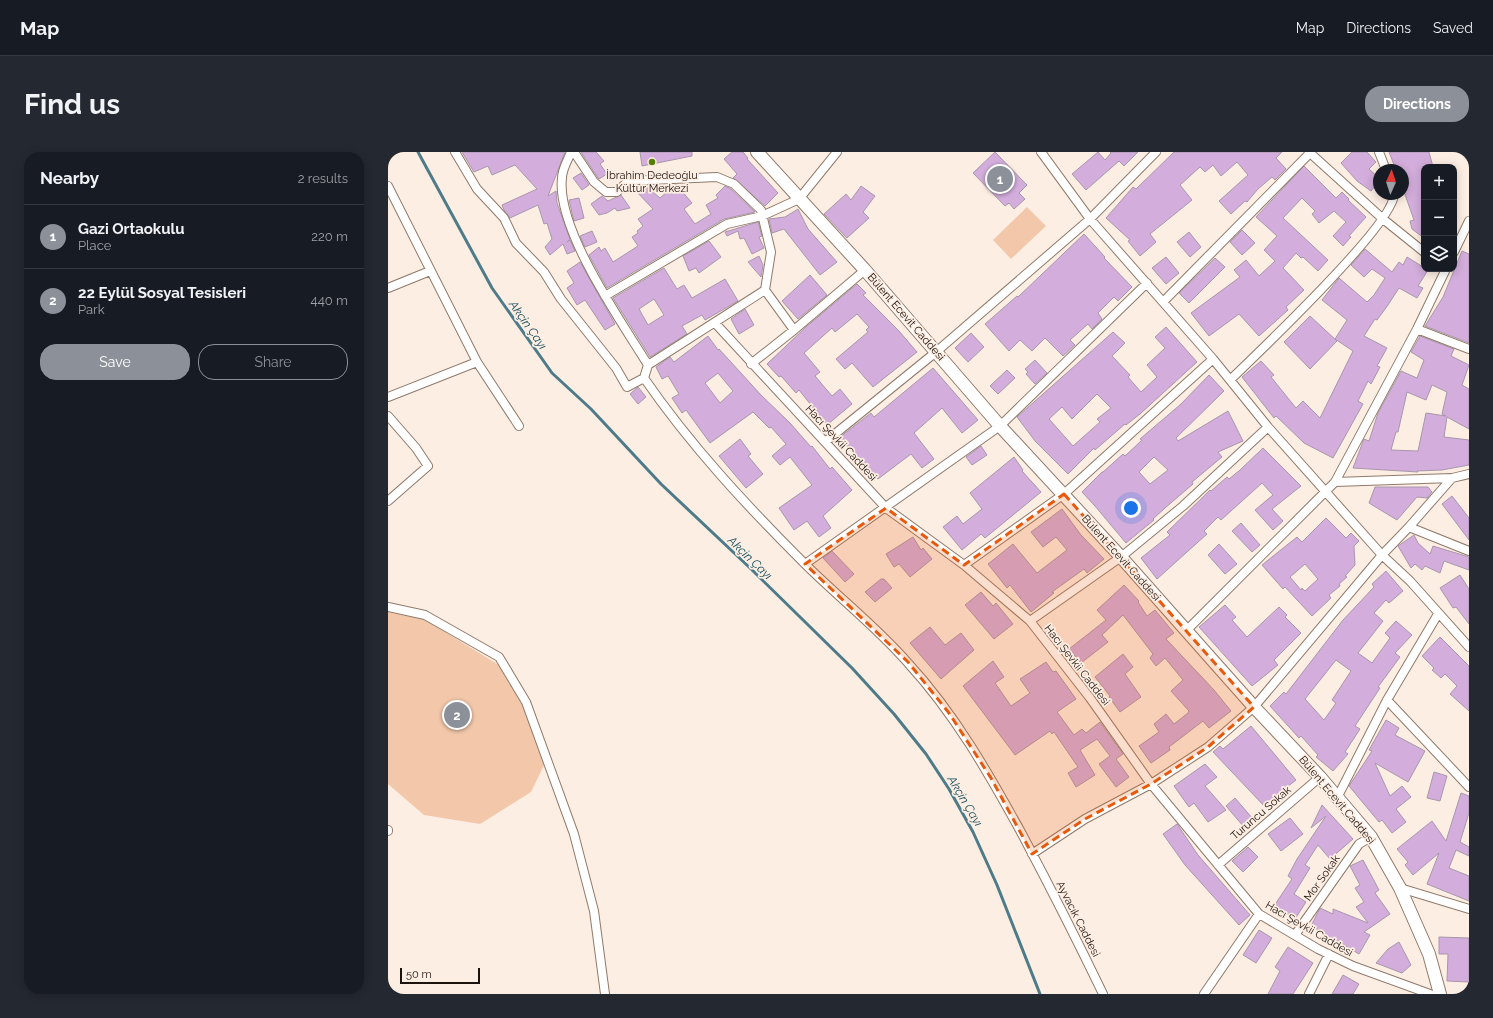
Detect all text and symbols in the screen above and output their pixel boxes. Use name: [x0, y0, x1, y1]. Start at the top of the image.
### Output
text: Map: [20, 17, 59, 39]
text: Map: [1296, 20, 1324, 36]
text: Directions: [1346, 20, 1411, 36]
text: Saved: [1433, 20, 1473, 36]
button: Directions: [1365, 86, 1469, 122]
text: Find us: [24, 88, 120, 121]
marker: İbrahim Dedeoğlu Kültür Merkezi: [647, 157, 657, 167]
pin: 1: [987, 164, 1013, 194]
north arrow: [1373, 164, 1409, 200]
map controls: [1421, 164, 1457, 272]
button: +: [1421, 164, 1457, 200]
text: Nearby: [40, 168, 99, 188]
place label: İbrahim Dedeoğlu Kültür Merkezi: [606, 169, 698, 195]
text: 2 results: [298, 171, 348, 186]
button: −: [1421, 200, 1457, 236]
text: Gazi Ortaokulu: [78, 220, 185, 238]
text: 1: [50, 229, 56, 244]
text: 220 m: [311, 229, 348, 244]
button: layers: [1421, 236, 1457, 272]
text: Place: [78, 238, 111, 253]
street label: Bülent Ecevit Caddesi: [865, 271, 947, 363]
text: 22 Eylül Sosyal Tesisleri: [78, 284, 246, 302]
text: 2: [49, 293, 57, 308]
text: 440 m: [311, 293, 348, 308]
water label: Akçin Çayı: [506, 297, 550, 352]
text: Park: [78, 302, 105, 317]
button: Save: [40, 344, 190, 380]
button: Share: [198, 344, 348, 380]
street label: Hacı Şevkii Caddesi: [802, 402, 880, 484]
your location: [1121, 498, 1141, 518]
street label: Bülent Ecevit Caddesi: [1079, 512, 1163, 604]
water label: Akçin Çayı: [724, 533, 775, 583]
street label: Hacı Şevkii Caddesi: [1041, 622, 1113, 708]
pin: 2: [444, 700, 470, 730]
street label: Bülent Ecevit Caddesi: [1296, 753, 1378, 847]
water label: Akçin Çayı: [944, 772, 986, 829]
street label: Turuncu Sokak: [1228, 783, 1294, 843]
street label: Mor Sokak: [1301, 852, 1343, 904]
street label: Ayvacık Caddesi: [1053, 879, 1103, 959]
street label: Hacı Şevkii Caddesi: [1263, 899, 1355, 959]
scale bar: [400, 966, 480, 985]
text: 50 m: [406, 968, 432, 981]

